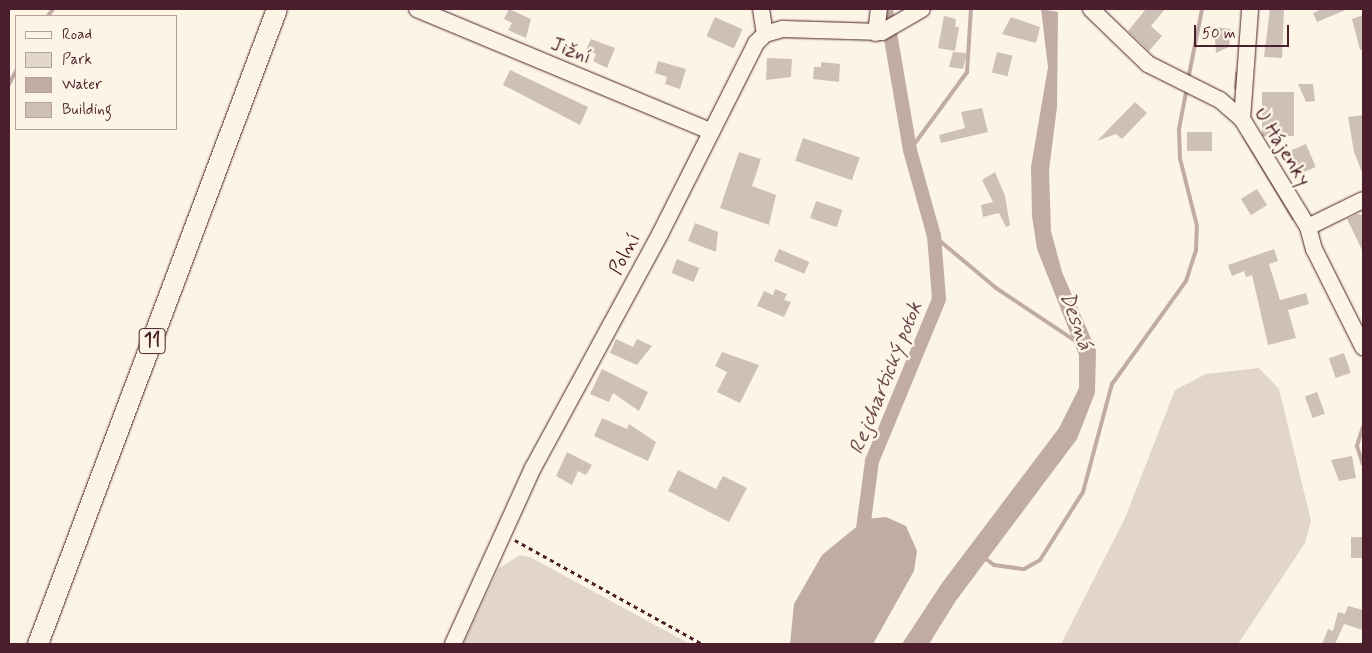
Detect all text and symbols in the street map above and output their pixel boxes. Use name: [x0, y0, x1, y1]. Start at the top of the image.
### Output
legend: [15, 15, 178, 130]
scale bar: [1197, 15, 1292, 47]
text: 50 m: [1202, 24, 1236, 44]
text: Road: [62, 25, 92, 45]
street label: Jižní: [547, 32, 595, 70]
text: Park: [62, 50, 92, 70]
text: Water: [62, 75, 102, 95]
text: Building: [62, 100, 112, 120]
street label: U Hájenky: [1248, 103, 1316, 191]
street label: Polní: [604, 229, 646, 279]
water label: Desná: [1054, 289, 1098, 353]
water label: Rejchartický potok: [844, 298, 928, 458]
road number: 11: [138, 324, 166, 358]

